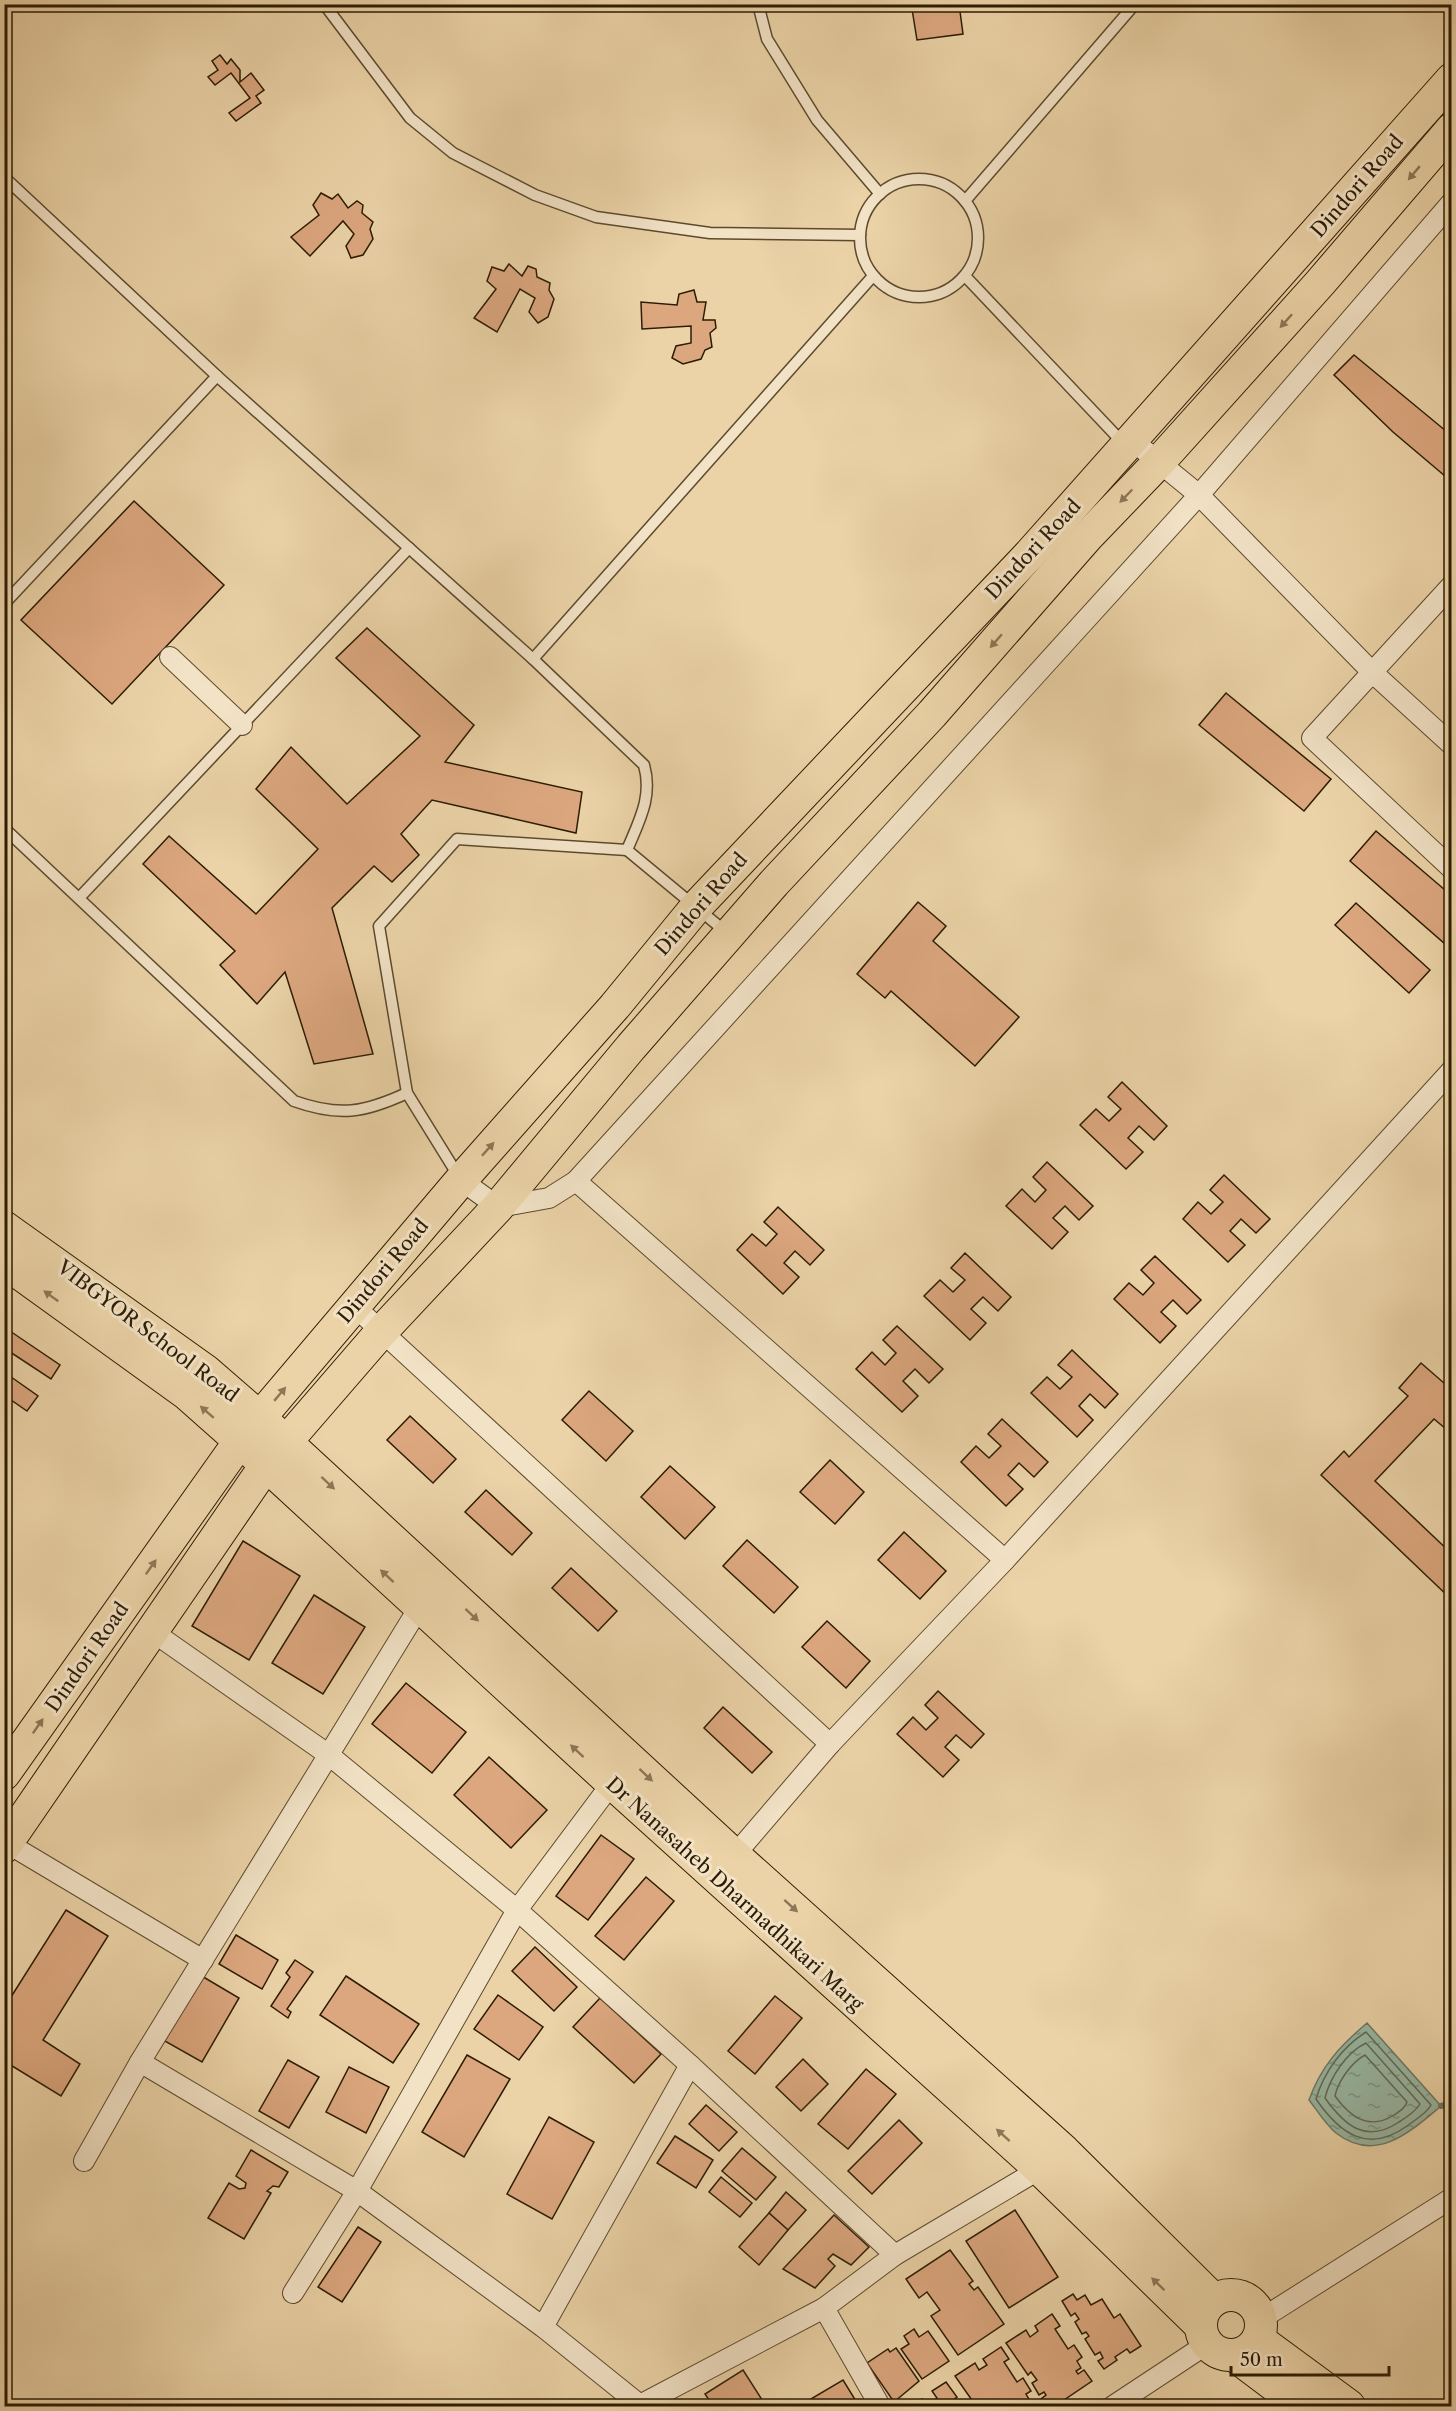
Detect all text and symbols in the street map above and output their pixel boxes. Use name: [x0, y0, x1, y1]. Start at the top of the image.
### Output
street label: Dindori Road: [1306, 130, 1408, 242]
one-way arrow: [1407, 165, 1420, 181]
one-way arrow: [1279, 313, 1293, 328]
one-way arrow: [1120, 488, 1134, 502]
street label: Dindori Road: [980, 494, 1086, 604]
one-way arrow: [990, 633, 1003, 648]
street label: Dindori Road: [650, 848, 752, 960]
one-way arrow: [481, 1142, 494, 1157]
street label: Dindori Road: [332, 1214, 434, 1328]
street label: VIBGYOR School Road: [52, 1254, 244, 1407]
one-way arrow: [43, 1290, 58, 1302]
one-way arrow: [273, 1387, 286, 1402]
one-way arrow: [200, 1406, 215, 1419]
one-way arrow: [321, 1476, 336, 1490]
one-way arrow: [145, 1559, 157, 1575]
one-way arrow: [381, 1570, 395, 1584]
street label: Dindori Road: [40, 1597, 134, 1717]
one-way arrow: [464, 1608, 479, 1621]
one-way arrow: [32, 1718, 43, 1734]
one-way arrow: [570, 1745, 585, 1758]
one-way arrow: [639, 1768, 654, 1782]
street label: Dr Nanasaheb Dharmadhikari Marg: [601, 1772, 869, 2016]
one-way arrow: [783, 1899, 798, 1913]
one-way arrow: [995, 2128, 1010, 2142]
one-way arrow: [1152, 2278, 1166, 2292]
scale bar: [1231, 2339, 1388, 2377]
text: 50 m: [1240, 2349, 1283, 2371]

